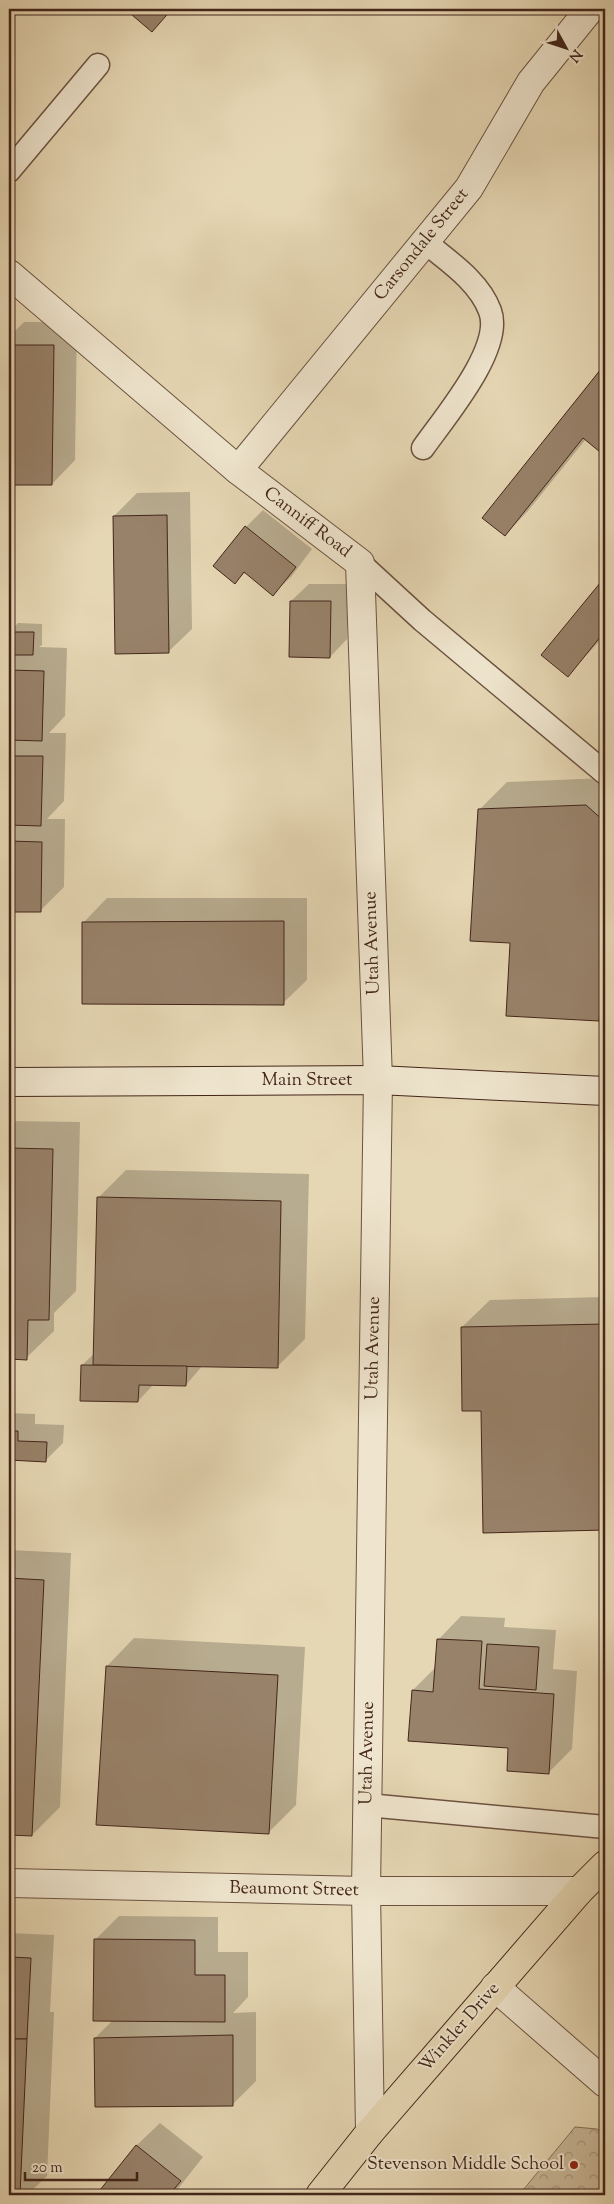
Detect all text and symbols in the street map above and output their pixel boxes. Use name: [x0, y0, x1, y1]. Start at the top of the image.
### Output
north arrow: [542, 22, 592, 72]
text: N: [563, 44, 586, 66]
street label: Carsondale Street: [368, 183, 476, 307]
street label: Canniff Road: [258, 481, 356, 565]
street label: Utah Avenue: [358, 891, 388, 995]
street label: Main Street: [262, 1068, 352, 1094]
street label: Utah Avenue: [360, 1296, 388, 1400]
street label: Utah Avenue: [354, 1701, 382, 1805]
street label: Beaumont Street: [229, 1876, 359, 1904]
street label: Winkler Drive: [414, 1977, 506, 2079]
scale bar: [25, 2149, 138, 2181]
place label: Stevenson Middle School: [367, 2152, 564, 2178]
text: 20 m: [32, 2158, 63, 2179]
marker: Stevenson Middle School: [568, 2159, 580, 2171]

